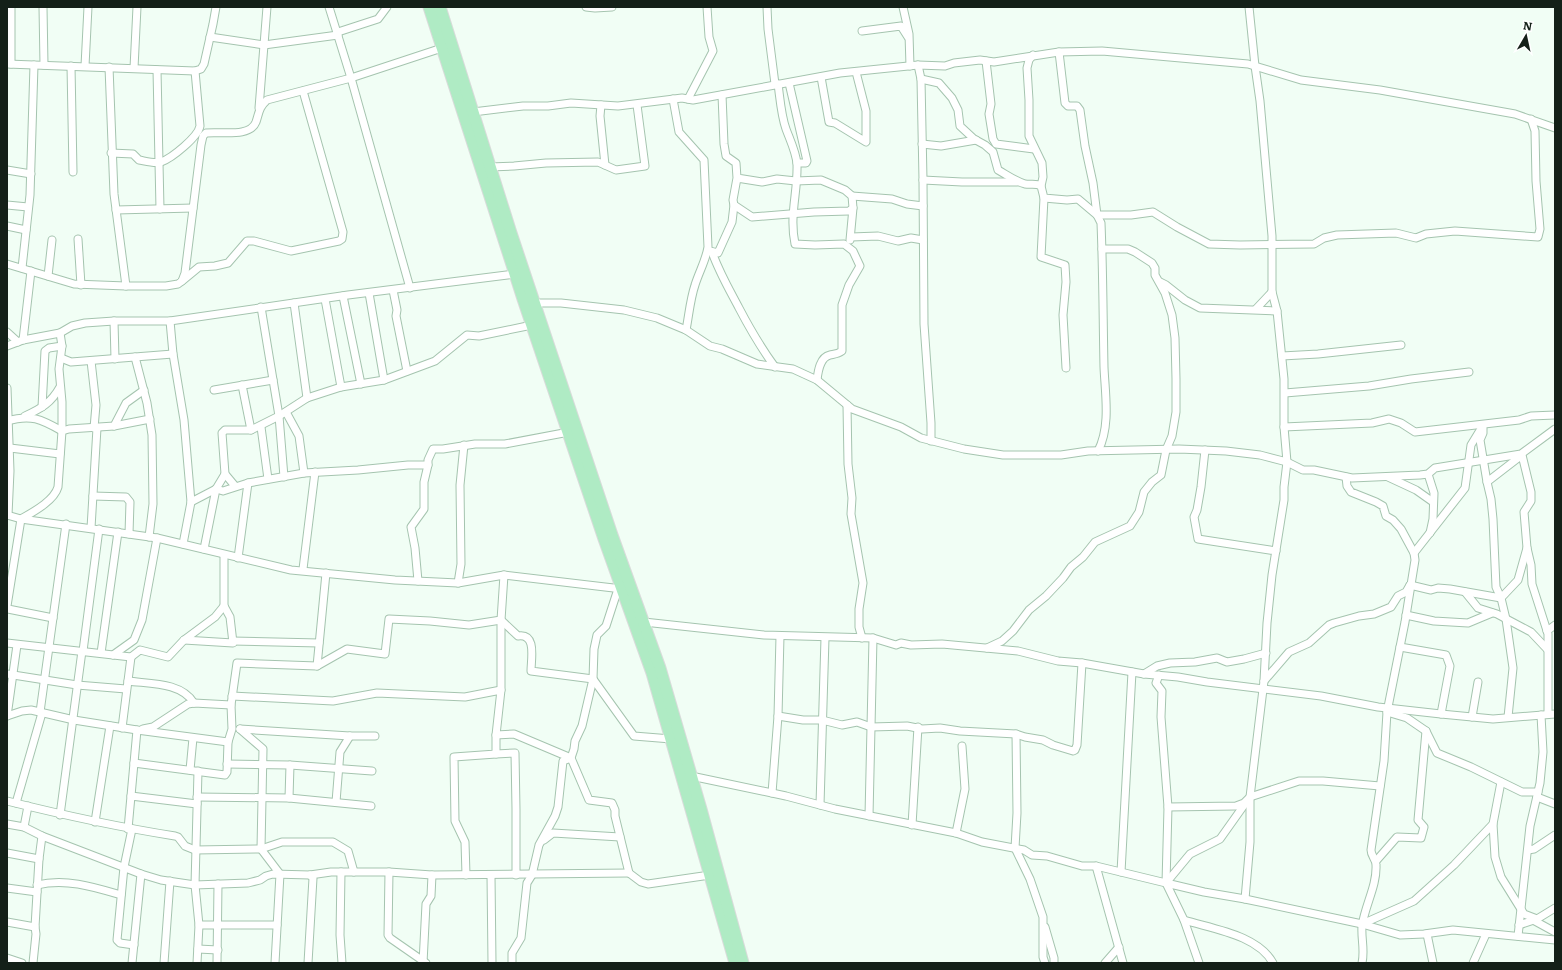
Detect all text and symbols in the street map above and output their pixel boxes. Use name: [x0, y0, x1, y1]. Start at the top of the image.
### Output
north arrow: [1506, 16, 1546, 56]
text: N: [1522, 17, 1534, 34]

